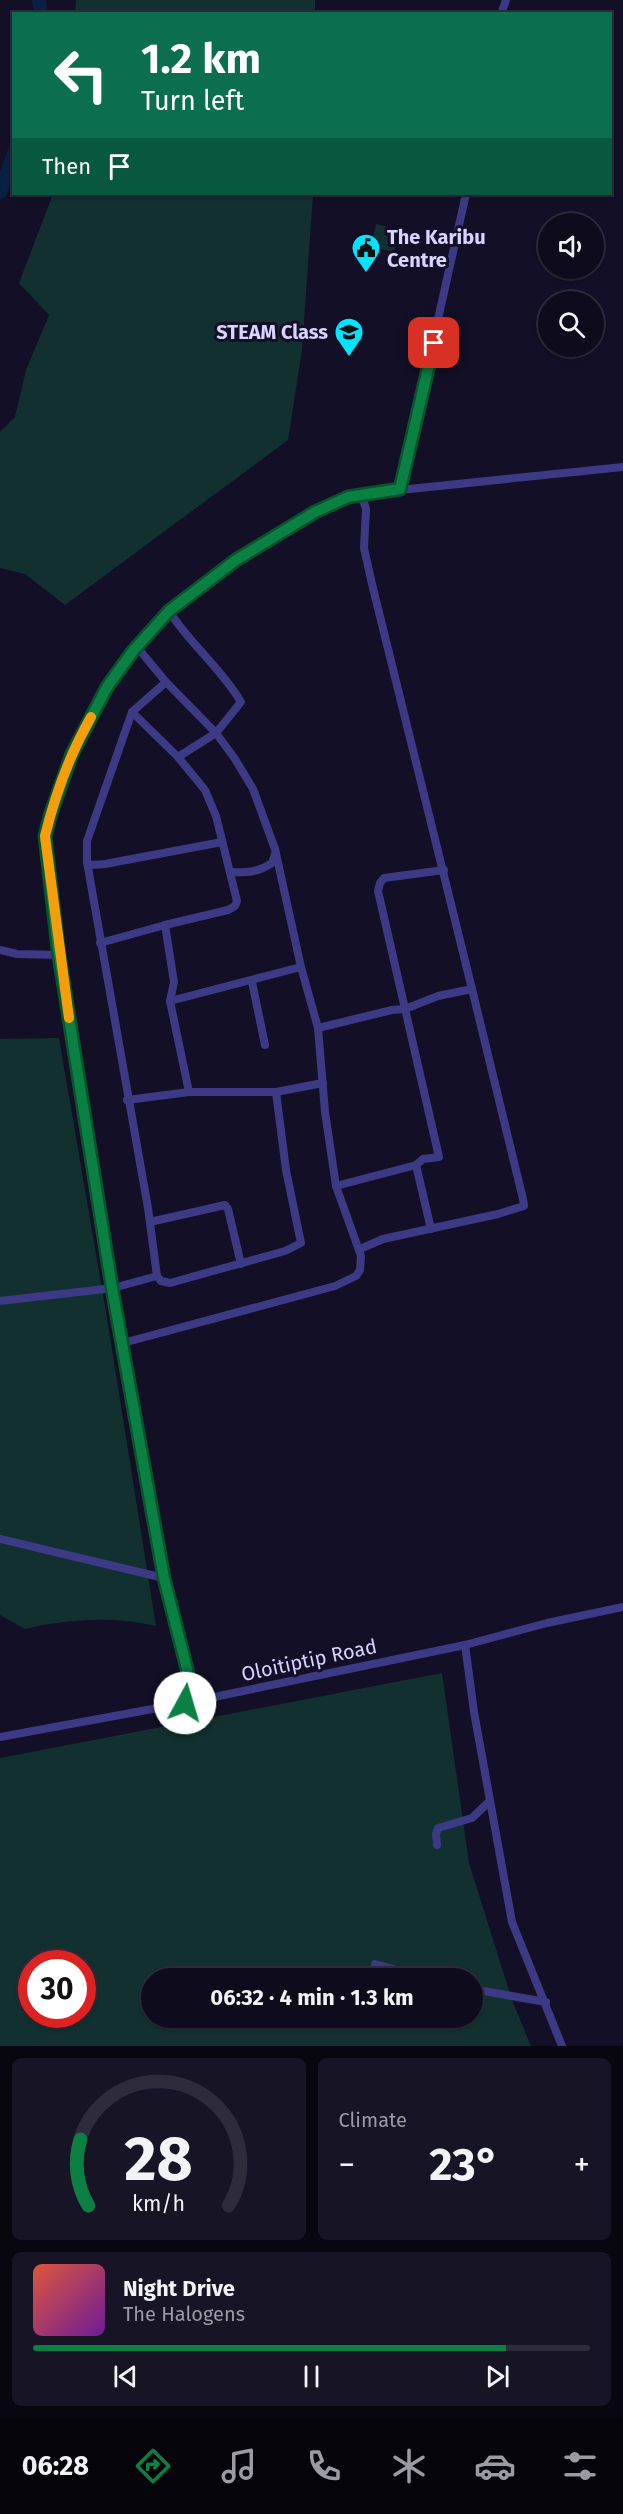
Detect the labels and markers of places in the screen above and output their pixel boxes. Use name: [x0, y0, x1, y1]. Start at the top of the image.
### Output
place label: The Karibu Centre: [387, 225, 486, 272]
public building icon: The Karibu Centre: [350, 232, 382, 274]
school or university icon: STEAM Class: [333, 316, 365, 358]
pin: [408, 317, 459, 368]
place label: STEAM Class: [216, 320, 328, 344]

